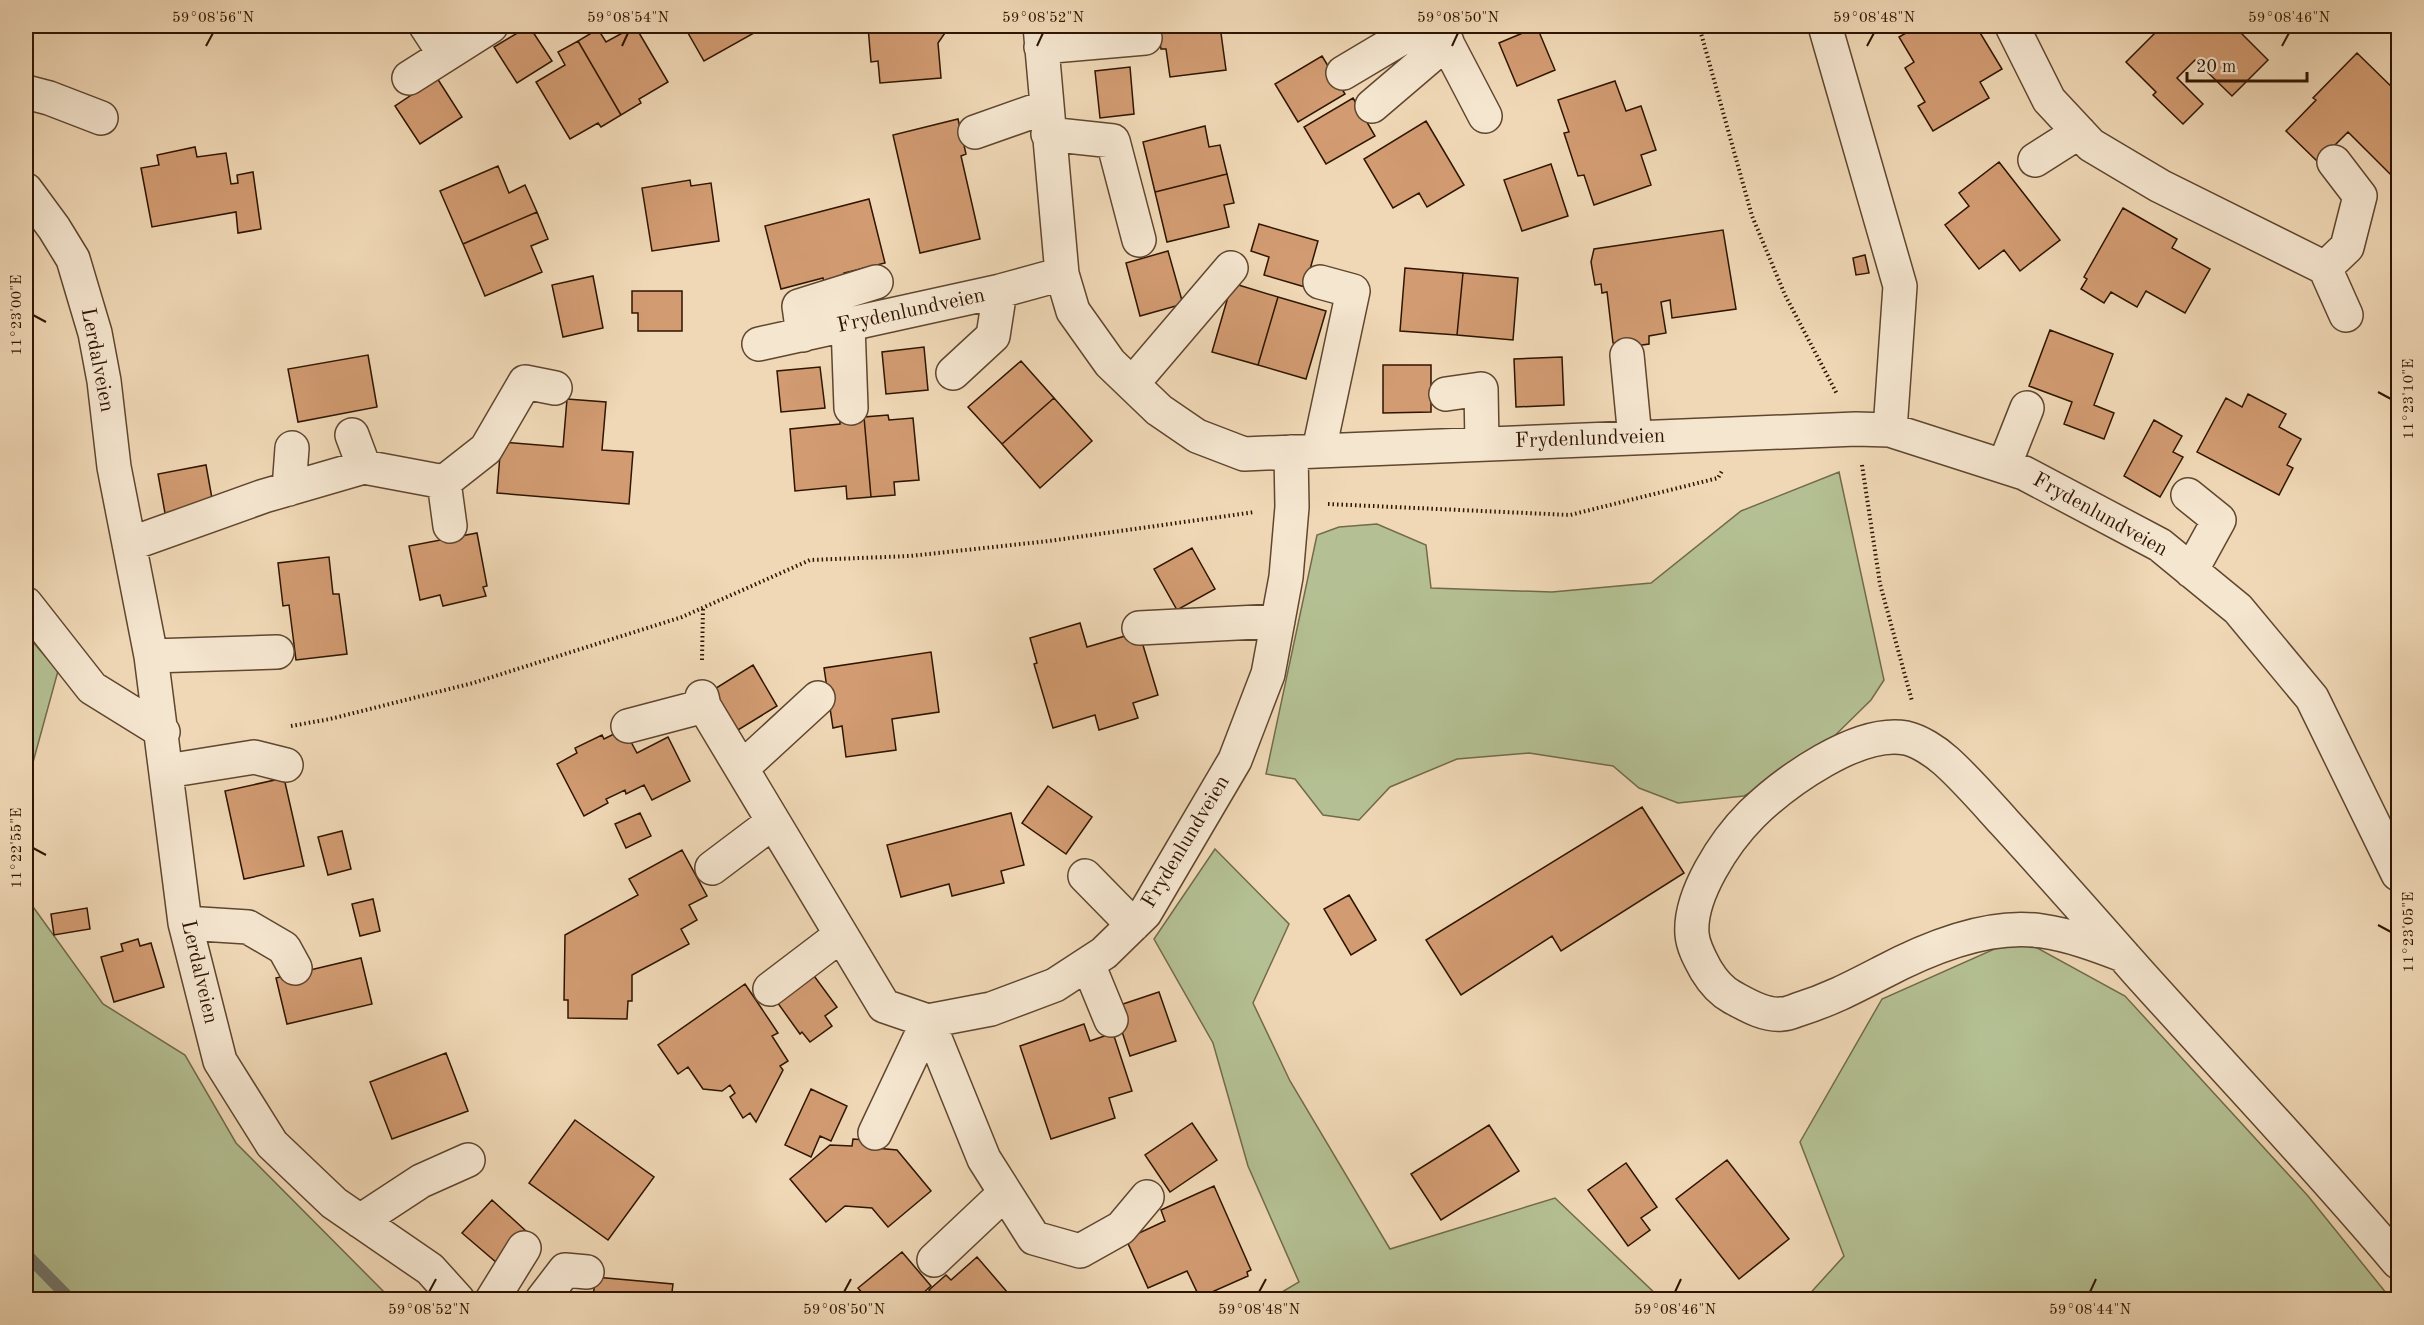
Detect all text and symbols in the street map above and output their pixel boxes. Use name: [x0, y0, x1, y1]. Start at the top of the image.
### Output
text: 59°08'56"N: [172, 11, 254, 26]
text: 59°08'54"N: [587, 11, 669, 26]
text: 59°08'52"N: [1002, 11, 1084, 26]
text: 59°08'50"N: [1417, 11, 1499, 26]
text: 59°08'48"N: [1833, 11, 1915, 26]
text: 59°08'46"N: [2248, 11, 2330, 26]
scale bar: [2187, 45, 2307, 83]
text: 20 m: [2196, 58, 2236, 76]
text: 11°23'00"E: [10, 275, 25, 355]
street label: Frydenlundveien: [835, 285, 987, 337]
street label: Lerdalveien: [77, 306, 117, 414]
text: 11°23'10"E: [2402, 359, 2417, 439]
street label: Frydenlundveien: [1514, 426, 1666, 452]
street label: Frydenlundveien: [2029, 469, 2171, 561]
street label: Frydenlundveien: [1138, 772, 1234, 912]
text: 11°22'55"E: [10, 808, 25, 888]
text: 11°23'05"E: [2402, 892, 2417, 972]
street label: Lerdalveien: [177, 918, 221, 1026]
text: 59°08'52"N: [388, 1303, 470, 1318]
text: 59°08'50"N: [803, 1303, 885, 1318]
text: 59°08'48"N: [1218, 1303, 1300, 1318]
text: 59°08'46"N: [1634, 1303, 1716, 1318]
text: 59°08'44"N: [2049, 1303, 2131, 1318]

